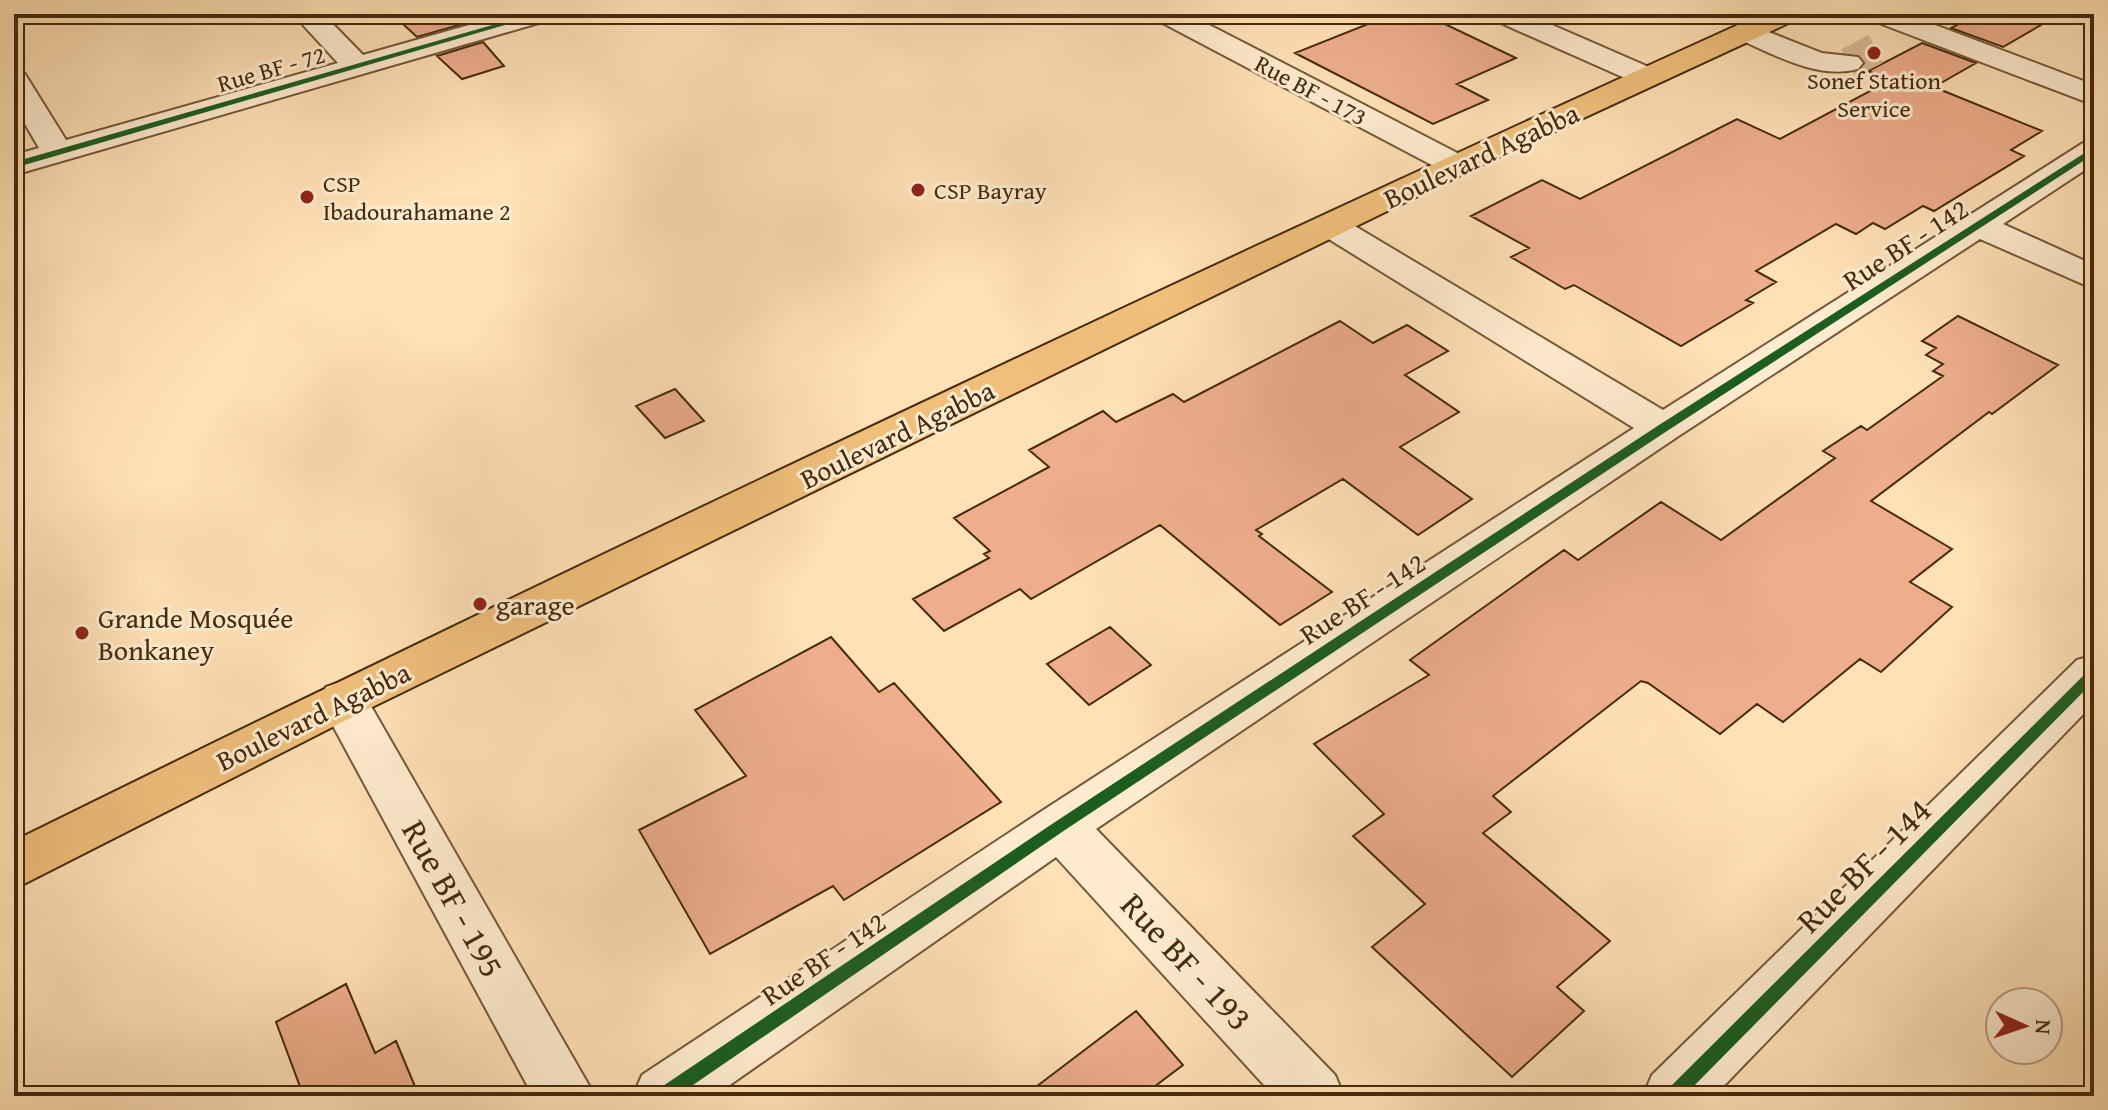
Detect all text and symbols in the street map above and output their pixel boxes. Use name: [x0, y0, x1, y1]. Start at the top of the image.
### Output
street label: Rue BF - 72: [213, 37, 329, 101]
marker: Sonef Station Service: [1865, 44, 1883, 62]
street label: Rue BF - 173: [1249, 46, 1373, 134]
place label: Sonef Station Service: [1807, 63, 1942, 126]
street label: Boulevard Agabba: [1376, 91, 1586, 218]
place label: CSP Ibadourahamane 2: [323, 166, 511, 229]
place label: CSP Bayray: [934, 173, 1047, 208]
marker: CSP Bayray: [909, 181, 927, 199]
marker: CSP Ibadourahamane 2: [298, 188, 316, 206]
street label: Rue BF - 142: [1834, 188, 1976, 300]
street label: Boulevard Agabba: [793, 369, 1002, 499]
street label: Rue BF - 142: [1291, 542, 1433, 654]
place label: garage: [496, 584, 575, 625]
marker: garage: [471, 595, 489, 613]
place label: Grande Mosquée Bonkaney: [98, 597, 294, 670]
marker: Grande Mosquée Bonkaney: [73, 624, 91, 642]
street label: Boulevard Agabba: [209, 651, 418, 781]
street label: Rue BF - 144: [1785, 787, 1941, 943]
street label: Rue BF - 195: [391, 810, 517, 986]
street label: Rue BF - 193: [1110, 881, 1264, 1041]
street label: Rue BF - 142: [752, 901, 894, 1015]
north arrow: [1984, 986, 2064, 1066]
text: N: [2028, 1019, 2060, 1036]

